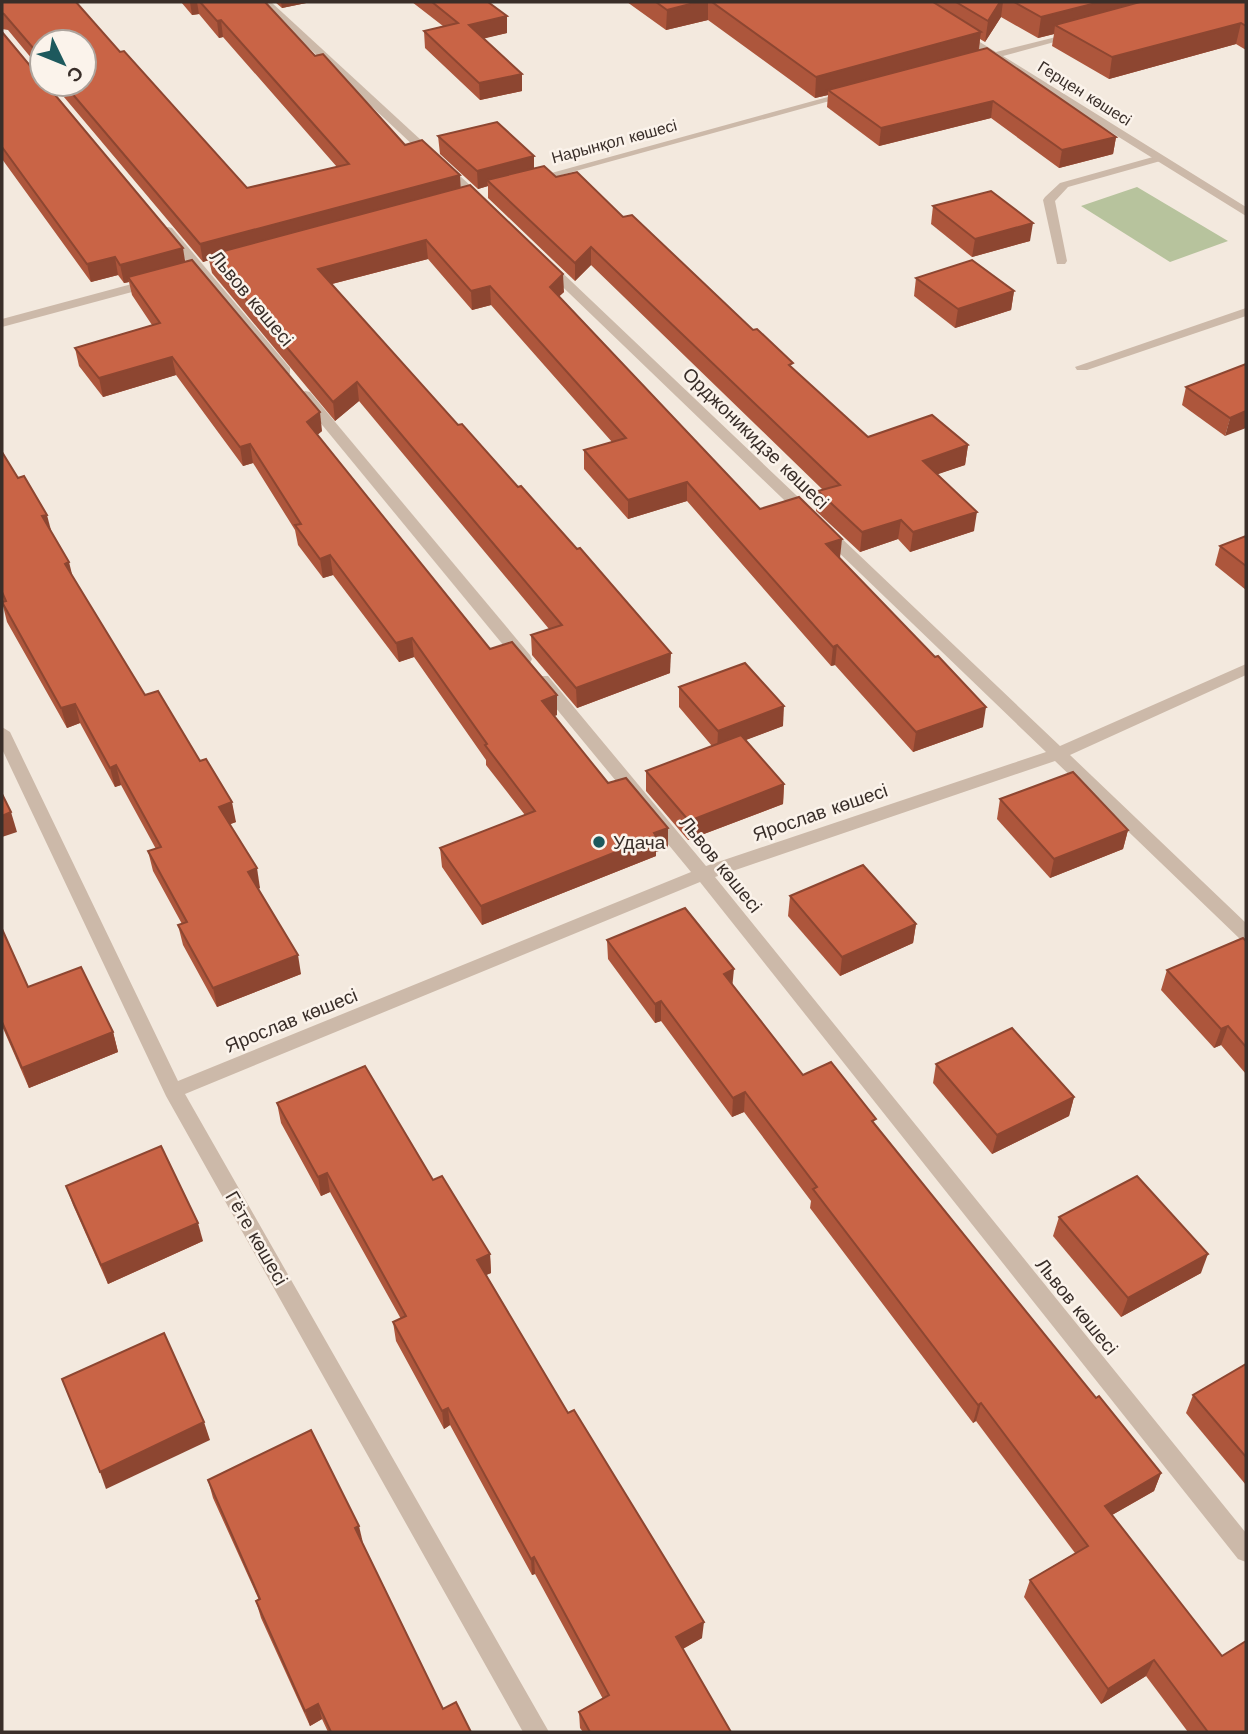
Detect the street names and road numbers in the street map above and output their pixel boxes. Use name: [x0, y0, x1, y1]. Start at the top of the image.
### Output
street label: Герцен көшесі: [1034, 57, 1135, 130]
street label: Нарынқол көшесі: [549, 116, 679, 167]
street label: Львов көшесі: [205, 246, 298, 351]
street label: Орджоникидзе көшесі: [678, 363, 834, 514]
street label: Ярослав көшесі: [750, 779, 891, 846]
street label: Львов көшесі: [675, 811, 767, 917]
street label: Ярослав көшесі: [222, 983, 361, 1058]
street label: Гёте көшесі: [220, 1187, 293, 1289]
street label: Львов көшесі: [1031, 1253, 1123, 1359]

